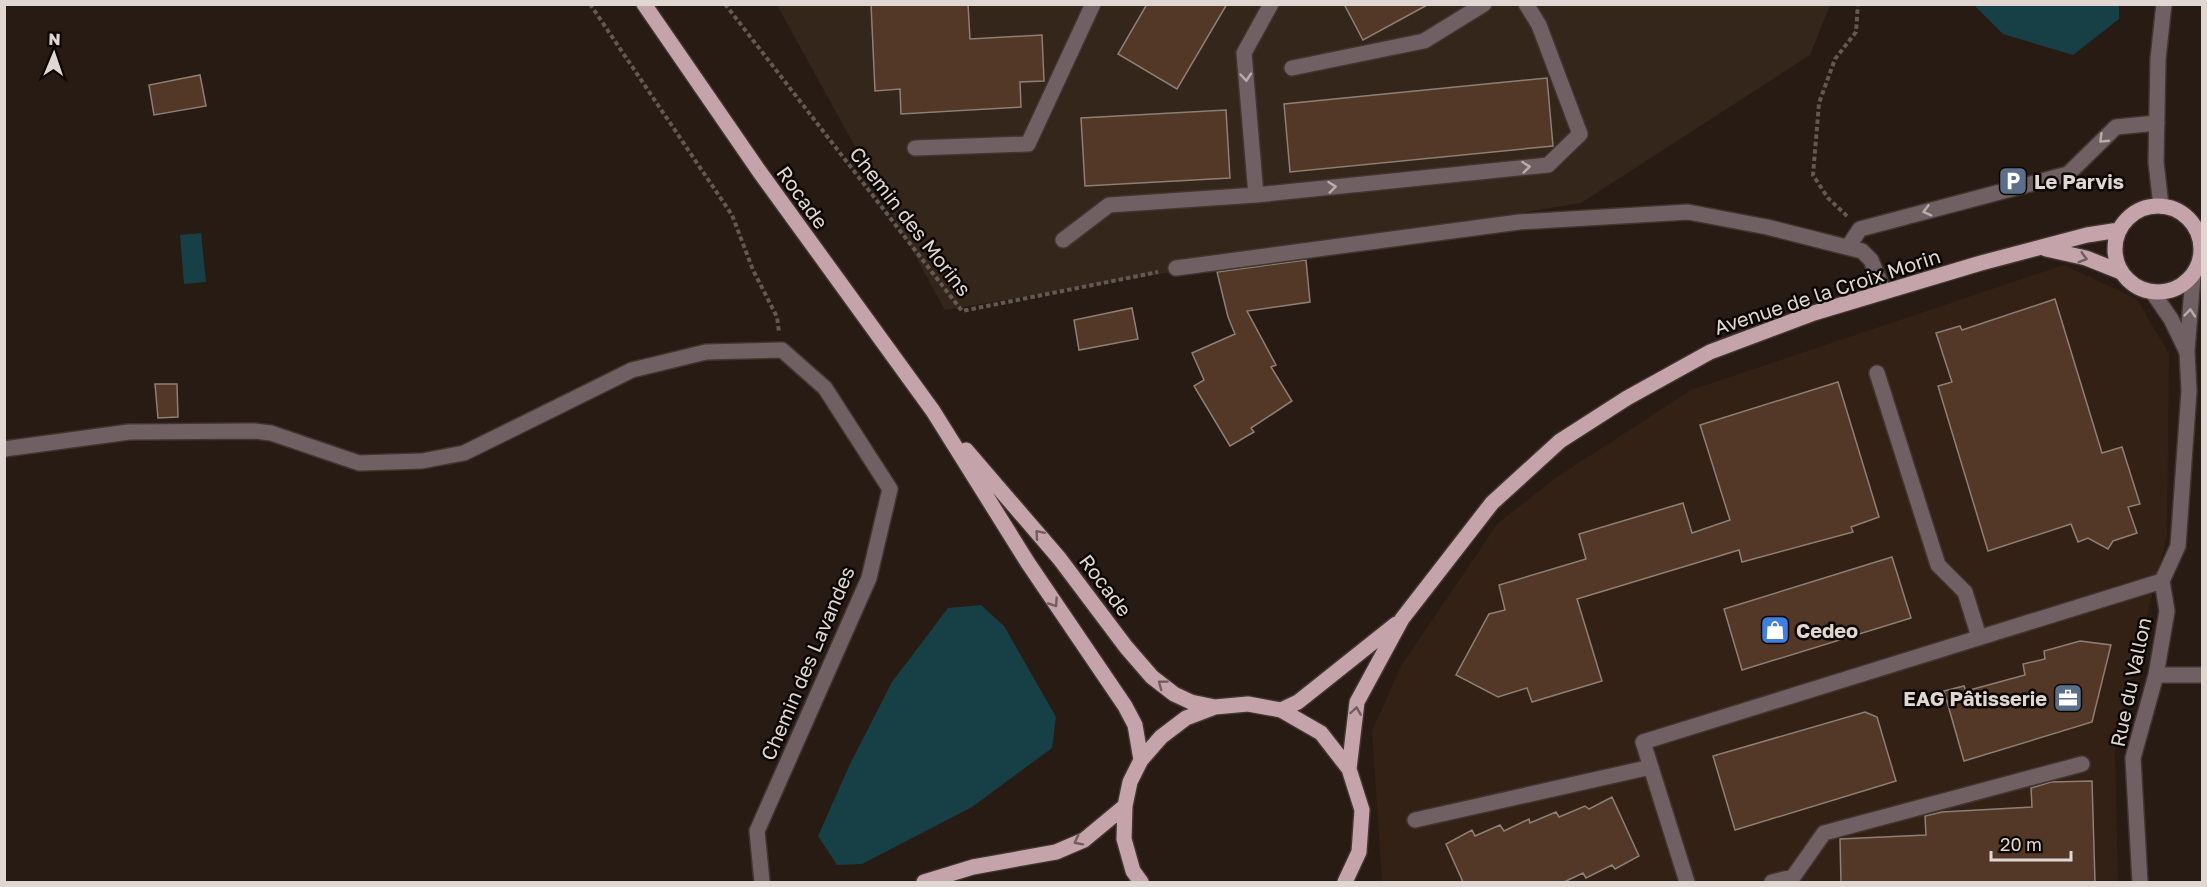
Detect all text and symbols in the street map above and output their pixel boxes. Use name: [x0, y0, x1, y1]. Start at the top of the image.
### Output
north arrow: [24, 24, 84, 84]
text: N: [48, 29, 61, 49]
one-way arrow: [1239, 72, 1252, 81]
one-way arrow: [2100, 132, 2111, 143]
street label: Chemin des Morins: [845, 142, 977, 300]
street label: Rocade: [772, 161, 834, 233]
one-way arrow: [1522, 161, 1531, 174]
parking icon: Le Parvis: [1997, 165, 2029, 197]
place label: Le Parvis: [2034, 169, 2124, 193]
one-way arrow: [1328, 181, 1337, 194]
one-way arrow: [1922, 204, 1932, 217]
street label: Avenue de la Croix Morin: [1711, 243, 1943, 339]
one-way arrow: [2078, 250, 2088, 263]
one-way arrow: [2183, 309, 2196, 318]
one-way arrow: [1035, 530, 1046, 541]
street label: Rocade: [1075, 549, 1137, 621]
street label: Chemin des Lavandes: [755, 562, 859, 764]
one-way arrow: [1047, 596, 1058, 607]
shop icon: Cedeo: [1759, 614, 1791, 646]
street label: Rue du Vallon: [2105, 615, 2155, 749]
place label: Cedeo: [1796, 618, 1858, 642]
one-way arrow: [1158, 681, 1169, 692]
office icon: EAG Pâtisserie: [2052, 682, 2084, 714]
place label: EAG Pâtisserie: [1903, 686, 2047, 710]
one-way arrow: [1350, 706, 1362, 715]
scale bar: [1991, 824, 2070, 862]
text: 20 m: [2000, 833, 2042, 855]
one-way arrow: [1074, 834, 1085, 846]

